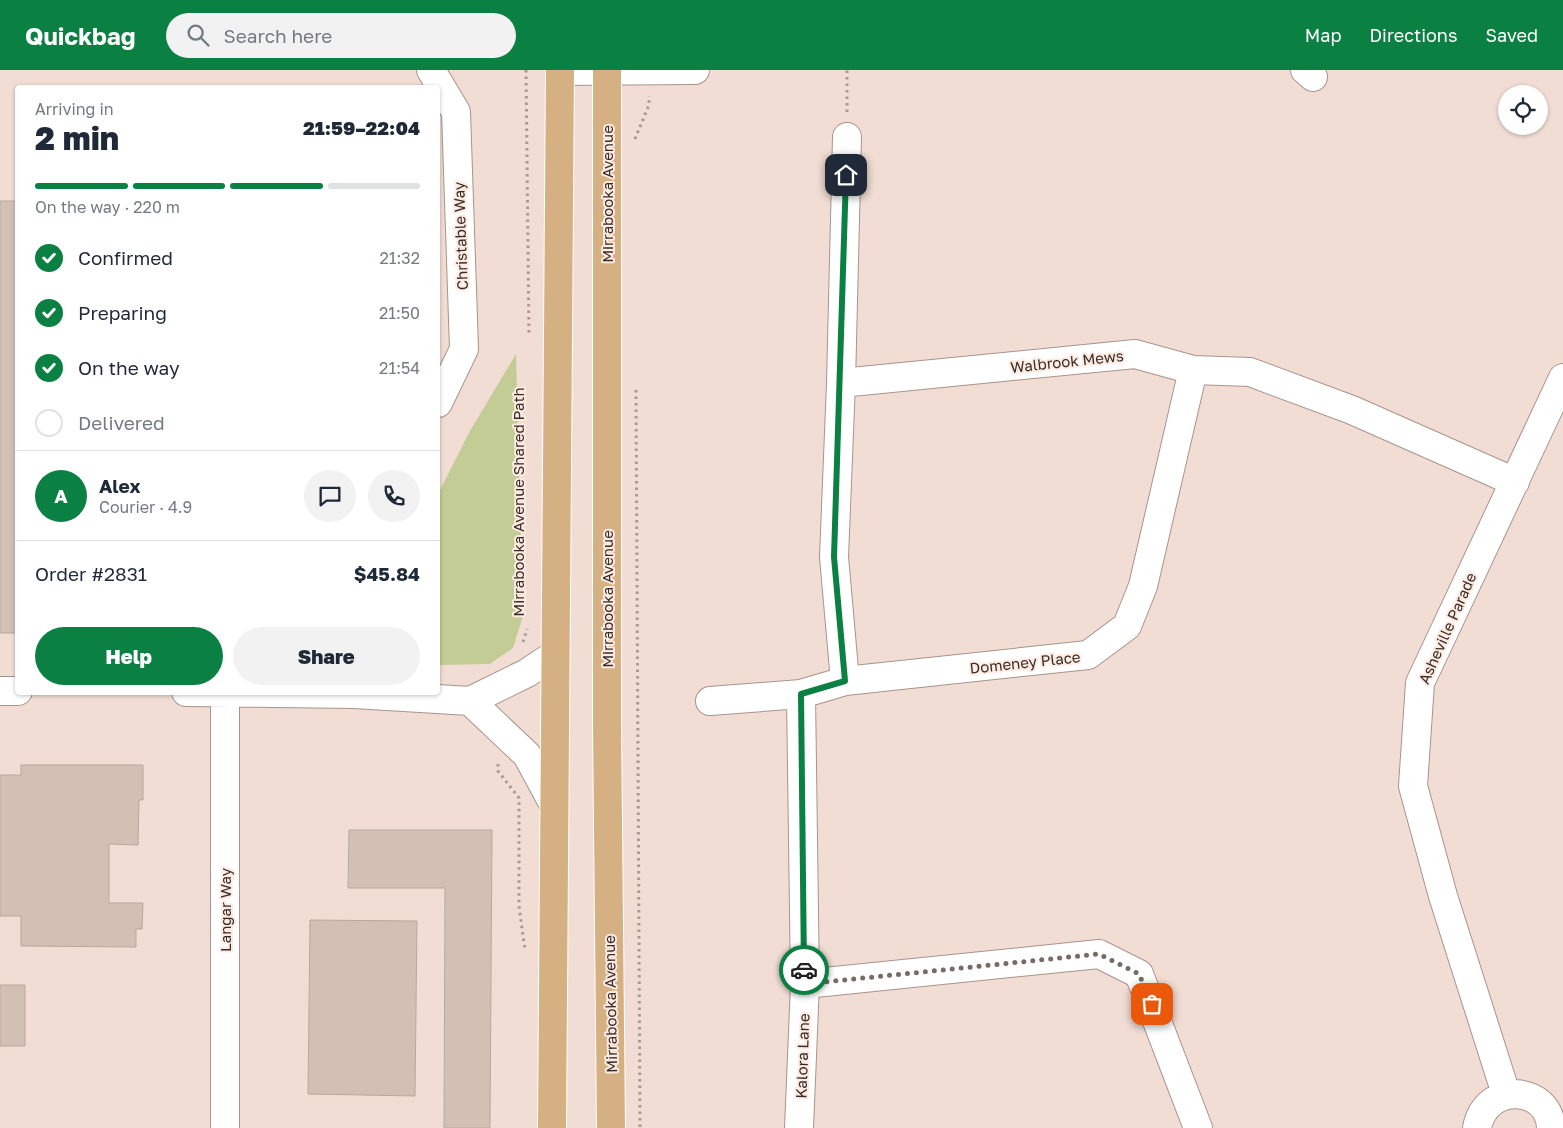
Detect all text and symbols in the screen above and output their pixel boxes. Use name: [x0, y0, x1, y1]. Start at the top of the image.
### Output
search box: [166, 13, 516, 58]
text: Quickbag: [25, 21, 136, 50]
icon: search: [184, 21, 212, 49]
text: Search here: [224, 24, 332, 47]
text: Map: [1305, 24, 1341, 46]
text: Directions: [1369, 24, 1457, 46]
text: Saved: [1485, 24, 1538, 46]
map controls: [1498, 85, 1548, 135]
button: locate: [1498, 85, 1548, 135]
text: Arriving in: [35, 99, 114, 119]
text: 21:59–22:04: [303, 116, 420, 139]
text: 2 min: [35, 119, 119, 157]
street label: Mirrabooka Avenue: [598, 125, 616, 263]
pin: [825, 154, 867, 196]
icon: home: [832, 161, 860, 189]
street label: Christable Way: [449, 181, 471, 290]
text: On the way · 220 m: [35, 197, 180, 217]
icon: check: [35, 244, 63, 272]
text: Confirmed: [78, 246, 173, 269]
text: 21:32: [380, 248, 420, 268]
icon: check: [35, 299, 63, 327]
text: Preparing: [78, 301, 167, 324]
text: 21:50: [379, 303, 420, 323]
street label: Walbrook Mews: [1009, 346, 1125, 376]
icon: check: [35, 354, 63, 382]
text: On the way: [78, 356, 180, 379]
text: 21:54: [379, 358, 420, 378]
street label: Mirrabooka Avenue Shared Path: [509, 387, 527, 617]
text: Delivered: [78, 411, 165, 434]
button: chat: [304, 470, 356, 522]
button: phone: [368, 470, 420, 522]
text: Alex: [99, 474, 140, 497]
text: A: [54, 484, 68, 507]
text: Courier · 4.9: [99, 497, 192, 517]
street label: Mirrabooka Avenue: [598, 530, 616, 668]
text: Order #2831: [35, 562, 147, 585]
text: $45.84: [354, 562, 420, 585]
street label: Asheville Parade: [1414, 569, 1480, 687]
button: Help: [35, 627, 223, 685]
button: Share: [233, 627, 420, 685]
street label: Domeney Place: [969, 647, 1082, 677]
street label: Langar Way: [216, 867, 234, 952]
street label: Mirrabooka Avenue: [600, 935, 620, 1073]
courier: [779, 945, 829, 995]
icon: car: [790, 956, 818, 984]
pin: [1131, 983, 1173, 1025]
icon: bag: [1138, 990, 1166, 1018]
street label: Kalora Lane: [792, 1013, 812, 1099]

